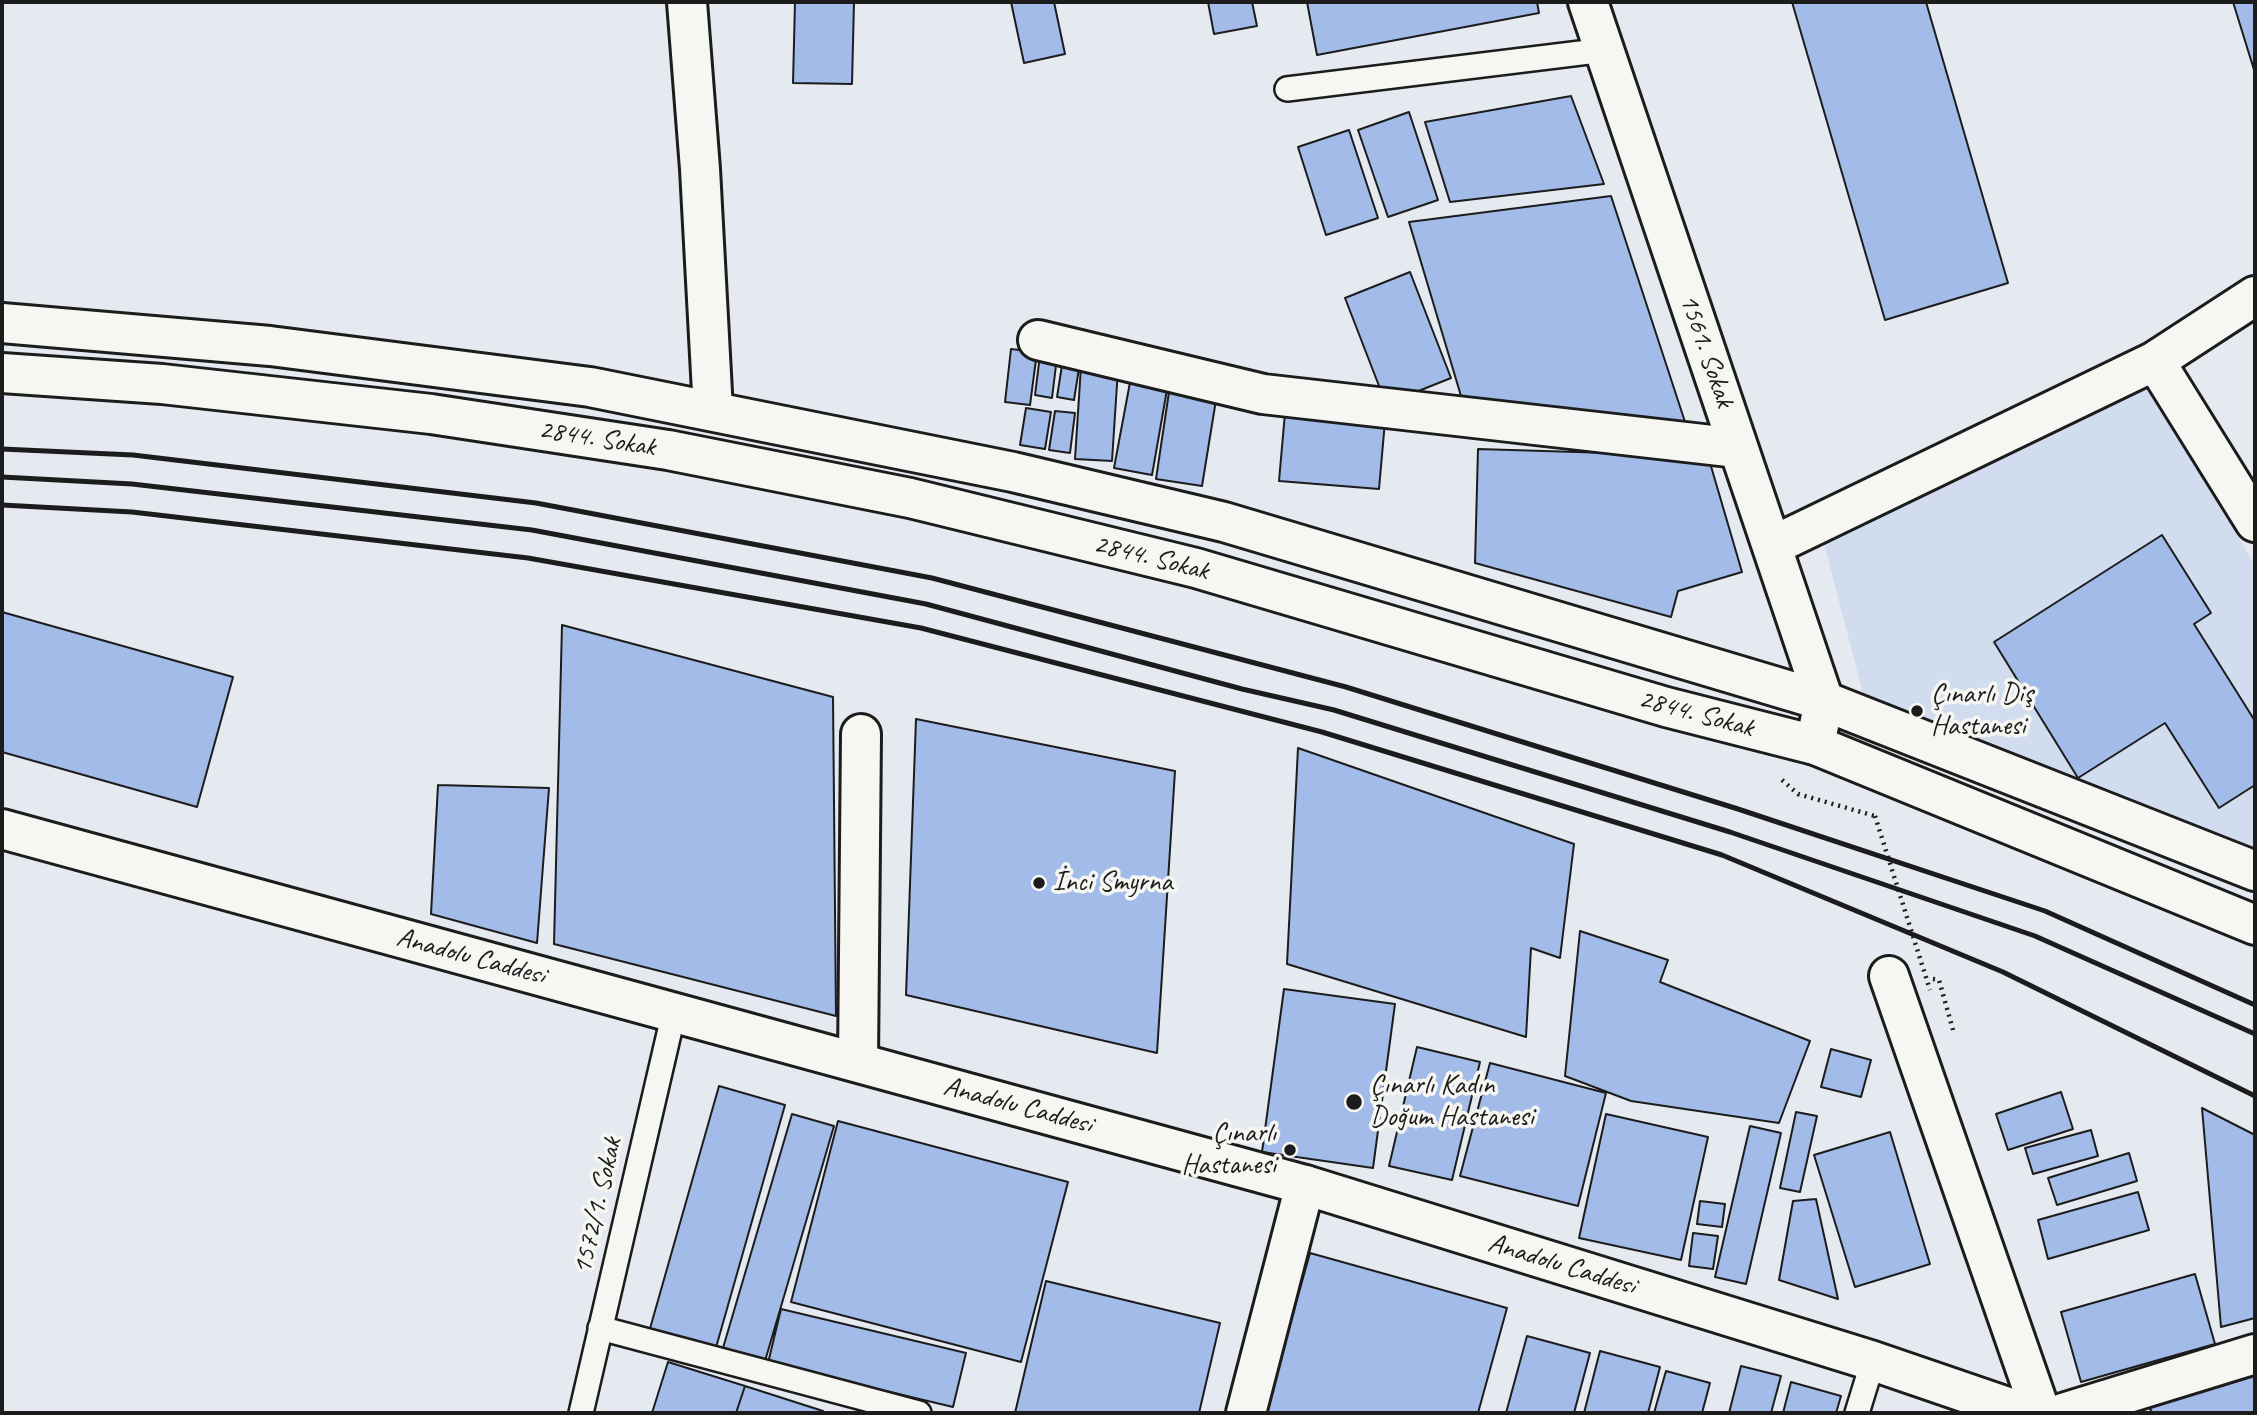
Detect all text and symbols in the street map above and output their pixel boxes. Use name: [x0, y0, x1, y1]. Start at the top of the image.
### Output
street label: 1561. Sokak: [1671, 290, 1741, 412]
street label: 2844. Sokak: [536, 413, 658, 465]
street label: 2844. Sokak: [1090, 527, 1212, 589]
place label: Çınarlı Diş Hastanesi: [1931, 678, 2033, 744]
street label: 2844. Sokak: [1635, 683, 1757, 745]
marker: Çınarlı Diş Hastanesi: [1909, 703, 1925, 719]
place label: İnci Smyrna: [1053, 866, 1172, 900]
marker: İnci Smyrna: [1031, 875, 1047, 891]
street label: Anadolu Caddesi: [393, 921, 549, 993]
place label: Çınarlı Kadın Doğum Hastanesi: [1370, 1069, 1534, 1135]
street label: Anadolu Caddesi: [940, 1070, 1096, 1142]
marker: Çınarlı Kadın Doğum Hastanesi: [1344, 1092, 1364, 1112]
place label: Çınarlı Hastanesi: [1181, 1117, 1276, 1183]
street label: 1572/1. Sokak: [566, 1134, 630, 1278]
marker: Çınarlı Hastanesi: [1282, 1142, 1298, 1158]
street label: Anadolu Caddesi: [1484, 1227, 1640, 1303]

